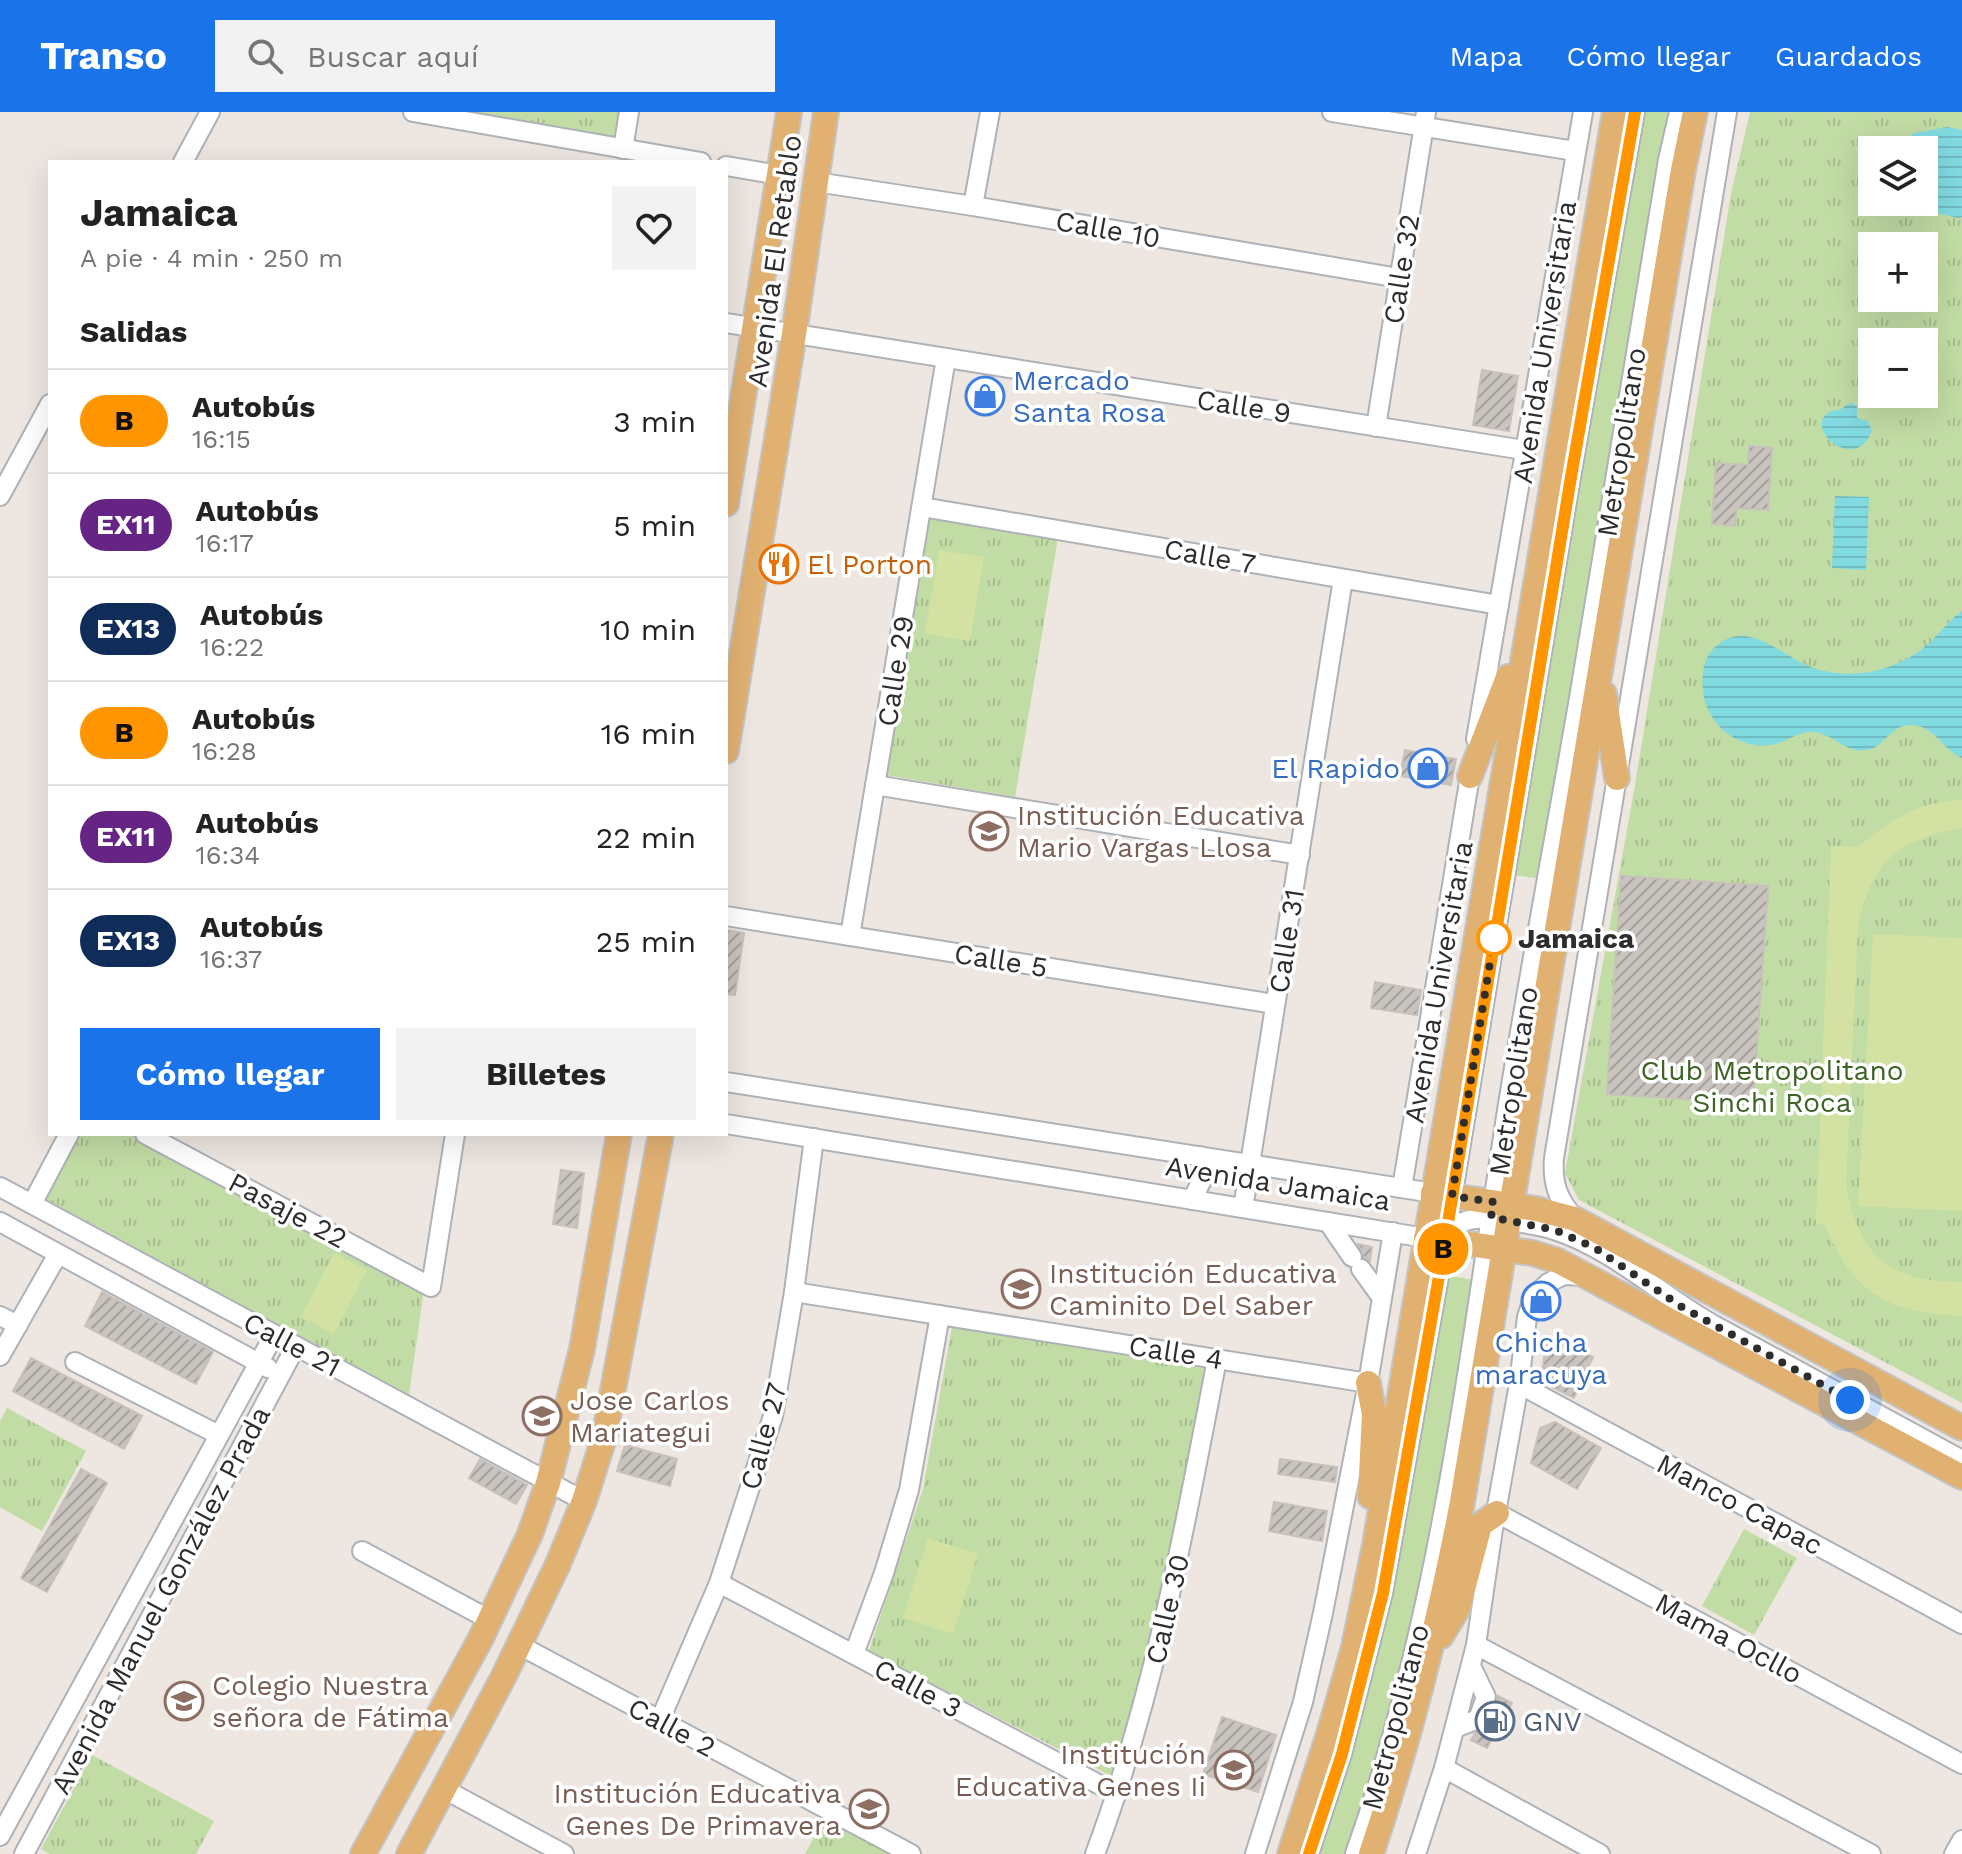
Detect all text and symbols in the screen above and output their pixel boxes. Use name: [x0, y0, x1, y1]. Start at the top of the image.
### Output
search box: [215, 20, 775, 92]
text: Transo: [40, 34, 167, 78]
icon: search: [243, 34, 287, 78]
text: Buscar aquí: [307, 39, 479, 74]
text: Mapa: [1450, 40, 1523, 73]
text: Cómo llegar: [1567, 40, 1731, 73]
text: Guardados: [1775, 40, 1922, 73]
street label: Avenida El Retablo: [740, 133, 809, 390]
map controls: [1858, 136, 1938, 408]
button: layers: [1858, 136, 1938, 216]
button: heart: [612, 186, 696, 270]
text: Jamaica: [80, 191, 238, 235]
street label: Avenida Universitaria: [1506, 198, 1583, 486]
street label: Calle 10: [1053, 204, 1163, 255]
street label: Calle 32: [1377, 212, 1426, 326]
button: +: [1858, 232, 1938, 312]
text: A pie · 4 min · 250 m: [80, 243, 343, 273]
text: Salidas: [80, 314, 187, 349]
button: −: [1858, 328, 1938, 408]
street label: Metropolitano: [1590, 345, 1653, 539]
place label: Mercado Santa Rosa: [1013, 364, 1166, 429]
shop icon: Mercado Santa Rosa: [964, 375, 1006, 417]
street label: Calle 9: [1194, 383, 1294, 430]
text: Autobús: [192, 389, 315, 424]
text: B: [114, 404, 134, 437]
text: 3 min: [613, 404, 696, 439]
text: 16:15: [192, 424, 251, 454]
text: Autobús: [196, 493, 319, 528]
text: EX11: [96, 508, 156, 541]
text: 5 min: [613, 508, 696, 543]
text: 16:17: [196, 528, 254, 558]
street label: Calle 7: [1162, 532, 1258, 581]
restaurant icon: El Porton: [758, 543, 800, 585]
place label: El Porton: [807, 548, 932, 581]
text: Autobús: [200, 597, 323, 632]
text: EX13: [96, 612, 160, 645]
text: 10 min: [600, 612, 696, 647]
street label: Calle 29: [870, 613, 921, 729]
text: 16:22: [200, 632, 264, 662]
text: Autobús: [192, 701, 315, 736]
text: B: [114, 716, 134, 749]
text: 16 min: [601, 716, 696, 751]
text: 16:28: [192, 736, 257, 766]
shop icon: El Rapido: [1407, 747, 1449, 789]
place label: El Rapido: [1271, 752, 1400, 785]
place label: Institución Educativa Mario Vargas Llosa: [1017, 799, 1305, 864]
text: Autobús: [196, 805, 319, 840]
school or university icon: Institución Educativa Mario Vargas Llosa: [968, 810, 1010, 852]
text: EX11: [96, 820, 156, 853]
text: 22 min: [596, 820, 696, 855]
street label: Avenida Universitaria: [1397, 838, 1480, 1126]
text: 16:34: [196, 840, 260, 870]
street label: Calle 31: [1262, 887, 1311, 996]
text: Autobús: [200, 909, 323, 944]
marker: Jamaica: [1477, 921, 1511, 955]
place label: Jamaica: [1518, 922, 1635, 955]
text: EX13: [96, 924, 160, 957]
text: 25 min: [596, 924, 696, 959]
street label: Calle 5: [952, 937, 1050, 984]
text: 16:37: [200, 944, 262, 974]
street label: Metropolitano: [1482, 984, 1545, 1178]
button: Cómo llegar: [80, 1028, 380, 1120]
button: Billetes: [396, 1028, 696, 1120]
park label: Club Metropolitano Sinchi Roca: [1640, 1054, 1904, 1119]
street label: Avenida Jamaica: [1163, 1149, 1393, 1218]
street label: Pasaje 22: [223, 1166, 353, 1255]
line badge: B: [1417, 1223, 1469, 1275]
text: B: [1433, 1232, 1453, 1265]
place label: Institución Educativa Caminito Del Saber: [1049, 1257, 1337, 1322]
school or university icon: Institución Educativa Caminito Del Saber: [1000, 1268, 1042, 1310]
shop icon: Chicha maracuya: [1520, 1280, 1562, 1322]
street label: Calle 21: [238, 1305, 346, 1384]
place label: Chicha maracuya: [1475, 1326, 1607, 1391]
street label: Calle 4: [1126, 1329, 1225, 1376]
street label: Calle 27: [733, 1379, 794, 1493]
your location: [1830, 1380, 1870, 1420]
place label: Jose Carlos Mariategui: [570, 1384, 730, 1449]
school or university icon: Jose Carlos Mariategui: [521, 1395, 563, 1437]
street label: Avenida Manuel González Prada: [44, 1400, 277, 1800]
street label: Manco Capac: [1651, 1447, 1828, 1562]
street label: Calle 30: [1139, 1551, 1196, 1667]
street label: Mama Ocllo: [1650, 1586, 1808, 1691]
street label: Metropolitano: [1355, 1621, 1436, 1814]
street label: Calle 3: [868, 1652, 967, 1725]
place label: Colegio Nuestra señora de Fátima: [212, 1669, 449, 1734]
school or university icon: Colegio Nuestra señora de Fátima: [163, 1680, 205, 1722]
street label: Calle 2: [622, 1691, 721, 1764]
fuel station icon: GNV: [1474, 1700, 1516, 1742]
place label: GNV: [1523, 1705, 1582, 1738]
place label: Institución Educativa Genes Ii: [955, 1738, 1206, 1803]
school or university icon: Institución Educativa Genes Ii: [1213, 1749, 1255, 1791]
place label: Institución Educativa Genes De Primavera: [553, 1777, 841, 1842]
school or university icon: Institución Educativa Genes De Primavera: [848, 1788, 890, 1830]

